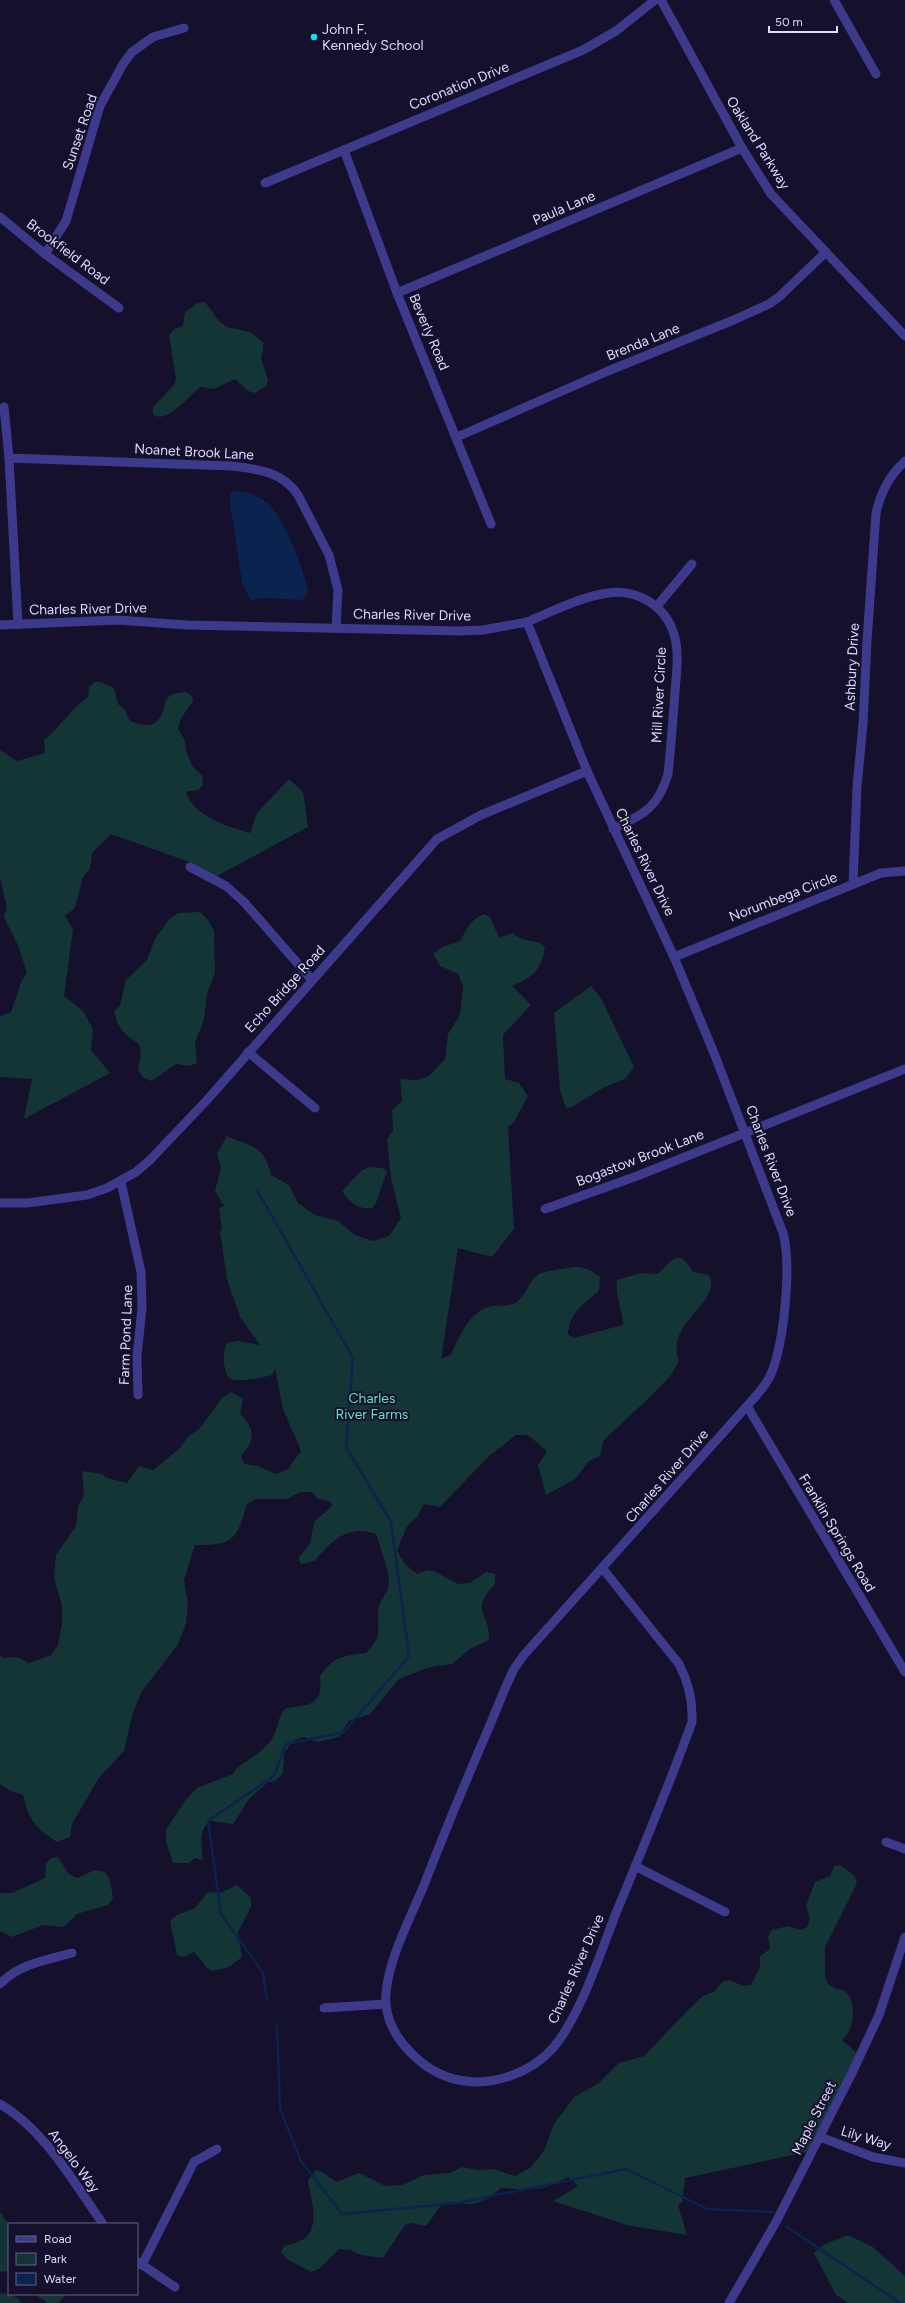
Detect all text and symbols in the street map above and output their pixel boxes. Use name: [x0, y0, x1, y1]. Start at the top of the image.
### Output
scale bar: [769, 8, 837, 34]
text: 50 m: [775, 15, 803, 29]
place label: John F. Kennedy School: [322, 21, 424, 54]
marker: John F. Kennedy School: [309, 32, 319, 42]
street label: Coronation Drive: [407, 58, 512, 114]
street label: Sunset Road: [59, 92, 101, 172]
street label: Oakland Parkway: [723, 93, 794, 193]
street label: Paula Lane: [530, 187, 598, 229]
street label: Brookfield Road: [23, 215, 113, 289]
street label: Beverly Road: [405, 291, 453, 373]
street label: Brenda Lane: [604, 319, 682, 364]
street label: Noanet Brook Lane: [134, 440, 255, 464]
street label: Charles River Drive: [29, 599, 147, 619]
street label: Charles River Drive: [353, 605, 471, 625]
street label: Ashbury Drive: [841, 622, 863, 711]
street label: Mill River Circle: [648, 646, 670, 743]
street label: Charles River Drive: [612, 805, 679, 919]
street label: Norumbega Circle: [727, 868, 840, 925]
street label: Echo Bridge Road: [241, 942, 329, 1036]
street label: Charles River Drive: [742, 1103, 800, 1219]
street label: Bogastow Brook Lane: [574, 1126, 707, 1190]
street label: Farm Pond Lane: [116, 1284, 136, 1385]
park label: Charles River Farms: [336, 1390, 408, 1423]
street label: Charles River Drive: [622, 1426, 712, 1526]
street label: Franklin Springs Road: [795, 1471, 879, 1595]
street label: Charles River Drive: [544, 1911, 608, 2026]
street label: Maple Street: [788, 2078, 840, 2158]
street label: Lily Way: [839, 2122, 894, 2154]
street label: Angelo Way: [45, 2126, 104, 2197]
legend: [8, 2223, 138, 2295]
text: Road: [44, 2232, 72, 2246]
text: Park: [44, 2252, 67, 2266]
text: Water: [44, 2272, 76, 2286]

